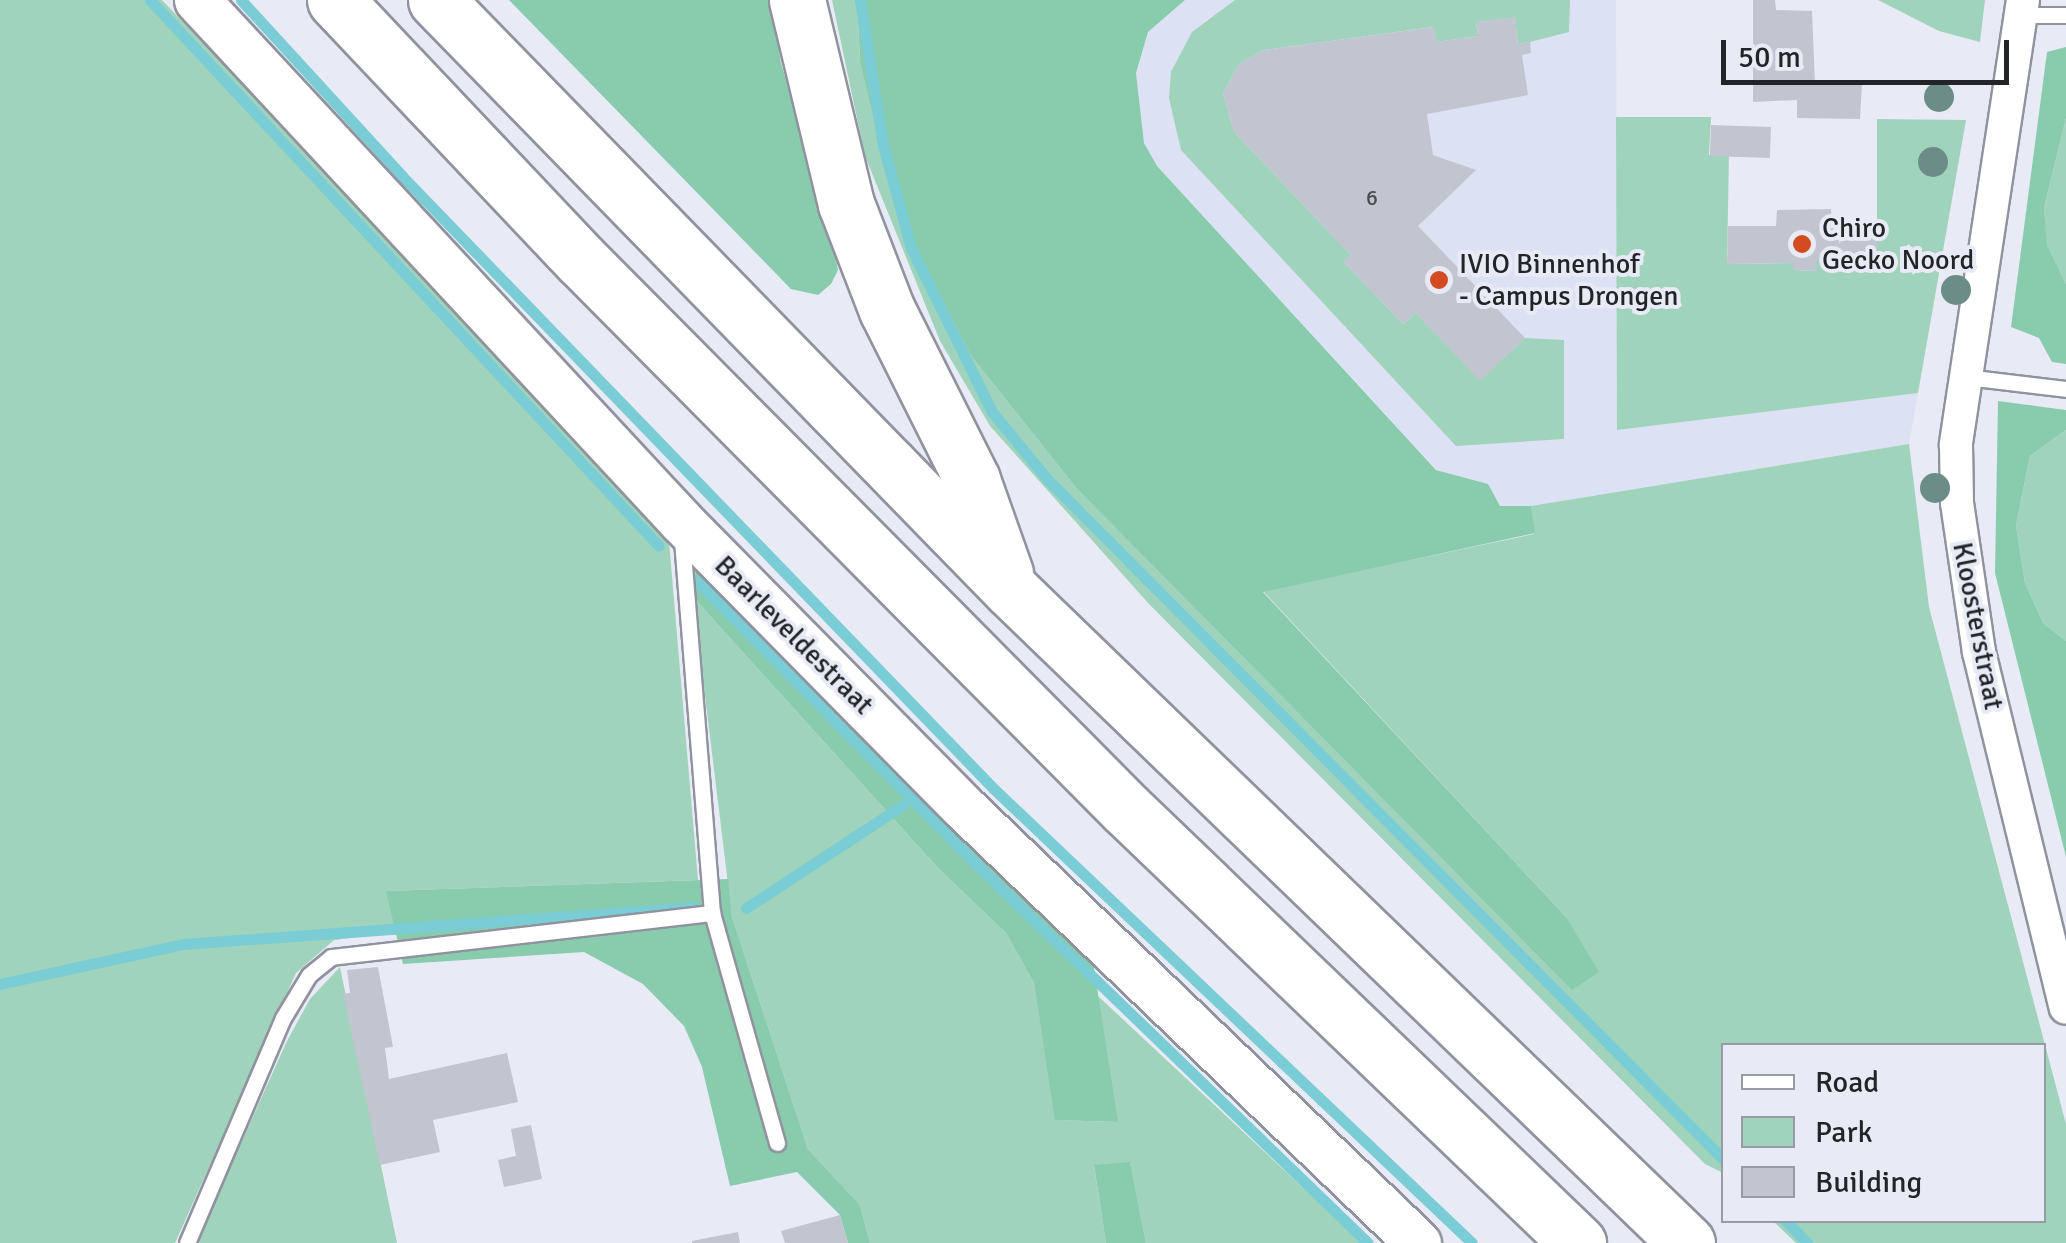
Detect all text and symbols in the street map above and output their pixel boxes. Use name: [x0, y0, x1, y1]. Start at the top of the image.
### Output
scale bar: [1726, 20, 2014, 82]
text: 50 m: [1738, 39, 1801, 76]
house number: 6: [1366, 185, 1378, 211]
place label: Chiro Gecko Noord: [1822, 211, 1974, 277]
marker: Chiro Gecko Noord: [1791, 233, 1813, 255]
place label: IVIO Binnenhof - Campus Drongen: [1459, 247, 1679, 313]
marker: IVIO Binnenhof - Campus Drongen: [1428, 269, 1450, 291]
street label: Kloosterstraat: [1945, 539, 2011, 713]
street label: Baarleveldestraat: [708, 549, 880, 721]
legend: [1721, 1043, 2046, 1223]
text: Road: [1815, 1064, 1879, 1101]
text: Park: [1815, 1114, 1873, 1151]
text: Building: [1815, 1164, 1922, 1201]

